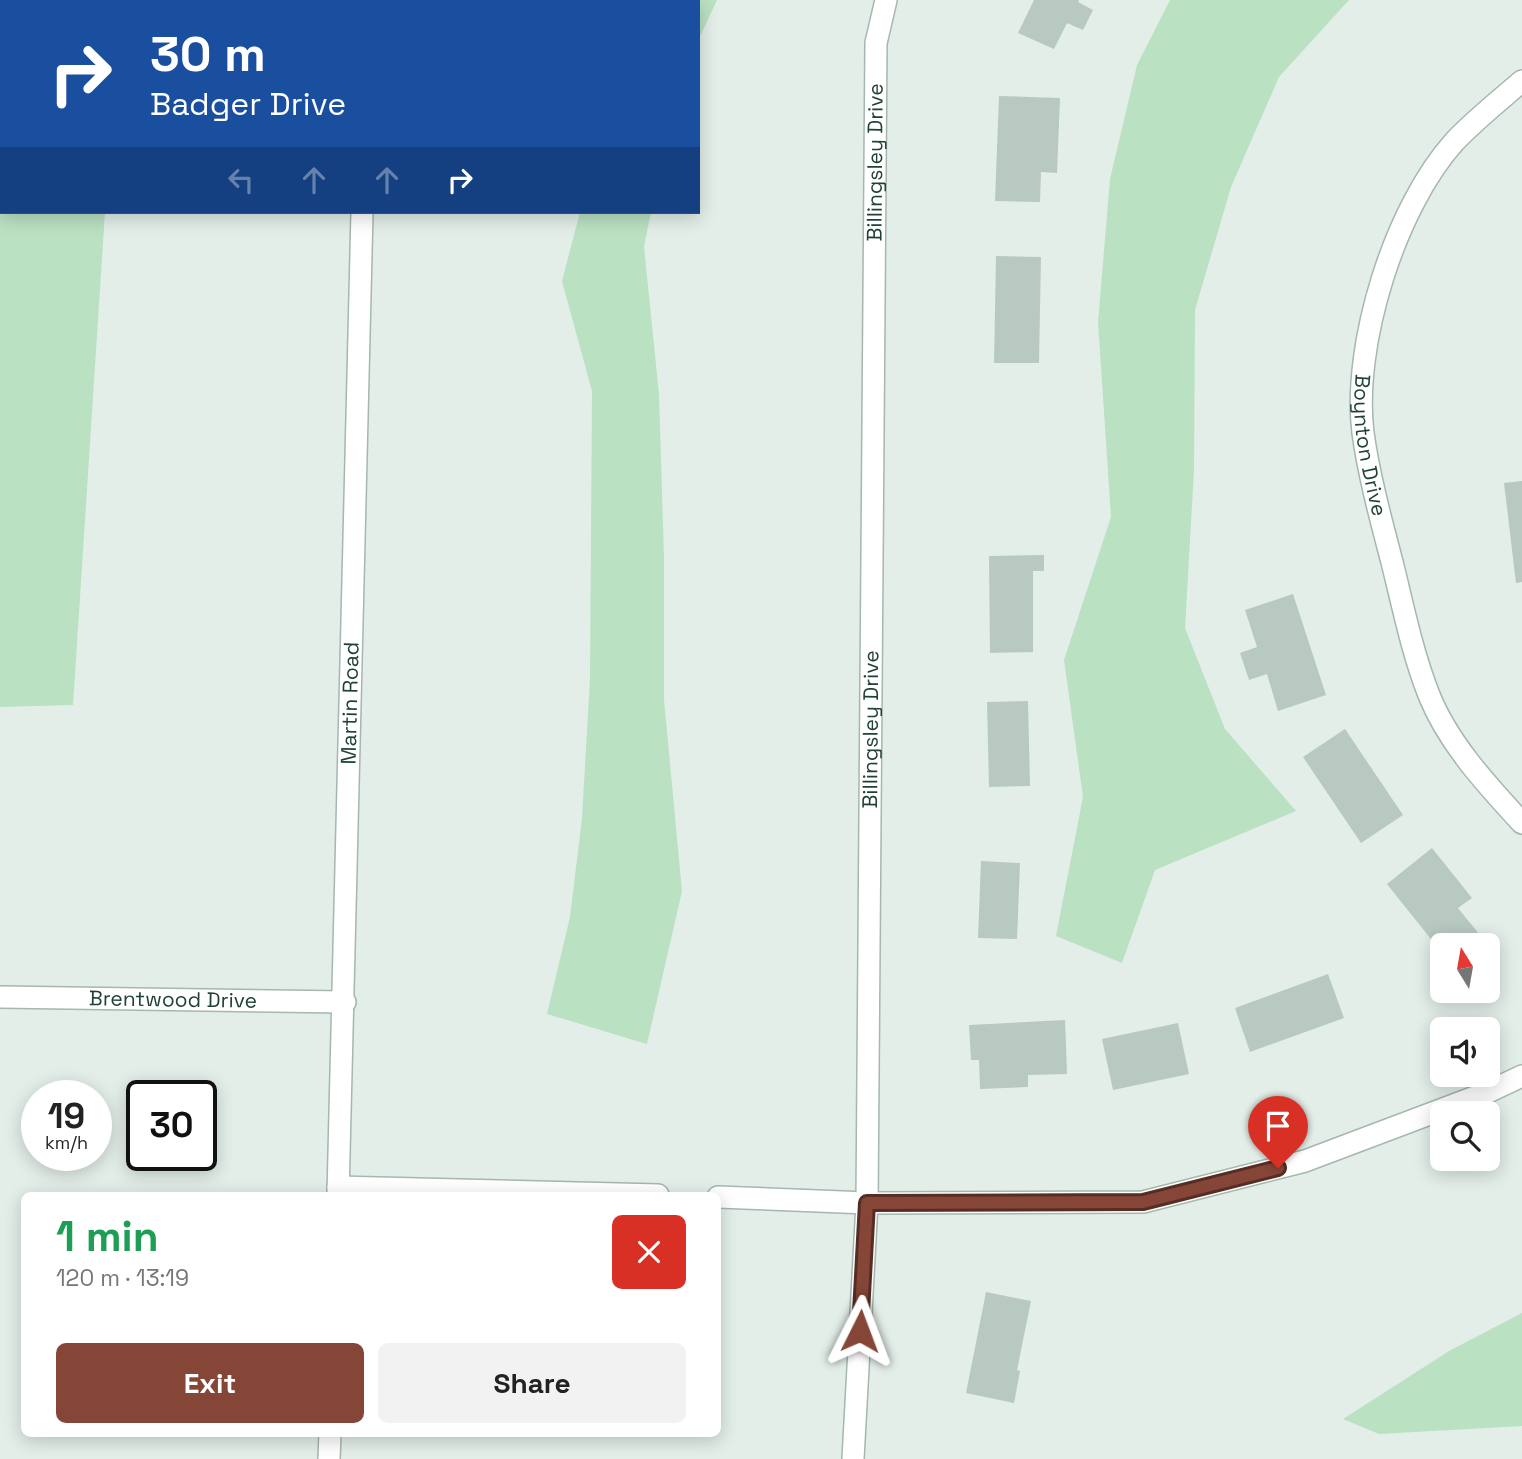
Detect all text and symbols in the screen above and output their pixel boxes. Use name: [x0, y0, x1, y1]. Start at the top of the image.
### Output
text: 30 m: [150, 23, 266, 85]
icon: right: [35, 28, 126, 119]
street label: Billingsley Drive: [860, 83, 889, 242]
text: Badger Drive: [150, 84, 346, 124]
icon: left: [222, 161, 260, 199]
icon: ahead: [295, 161, 333, 199]
icon: ahead: [368, 161, 406, 199]
icon: right: [441, 161, 479, 199]
street label: Boynton Drive: [1348, 373, 1394, 519]
street label: Martin Road: [335, 641, 365, 765]
street label: Billingsley Drive: [856, 650, 884, 809]
north arrow: [1430, 933, 1500, 1003]
map controls: [1430, 933, 1500, 1171]
street label: Brentwood Drive: [89, 984, 257, 1014]
button: sound: [1430, 1017, 1500, 1087]
speed limit sign: 30: [126, 1080, 217, 1171]
text: 19: [48, 1094, 85, 1138]
pin: [1248, 1096, 1308, 1168]
button: search: [1430, 1101, 1500, 1171]
icon: arrive: [1259, 1107, 1297, 1145]
text: km/h: [45, 1131, 88, 1154]
text: 1 min: [56, 1210, 159, 1263]
button: close: [612, 1215, 686, 1289]
text: 120 m · 13:19: [56, 1263, 189, 1293]
position arrow: [823, 1294, 897, 1368]
button: Exit: [56, 1343, 364, 1423]
button: Share: [378, 1343, 686, 1423]

